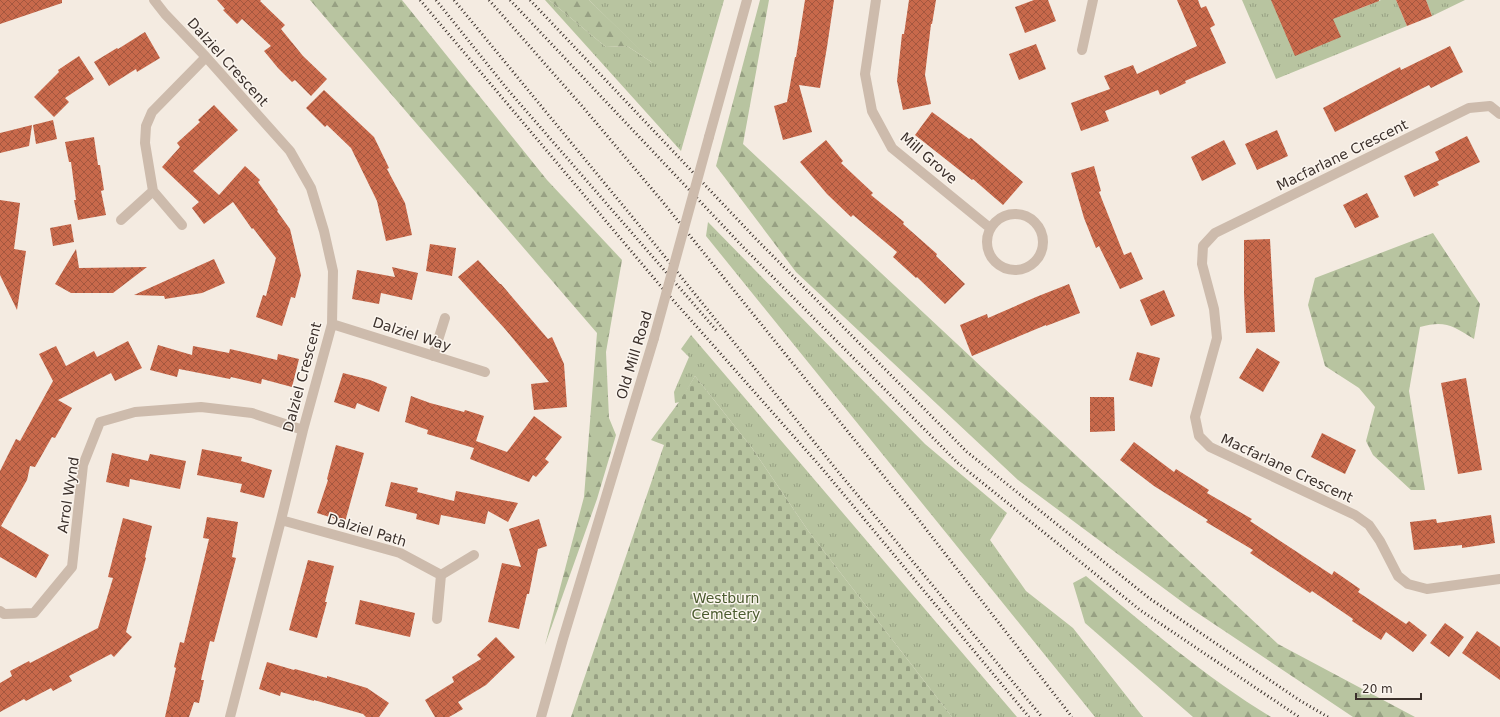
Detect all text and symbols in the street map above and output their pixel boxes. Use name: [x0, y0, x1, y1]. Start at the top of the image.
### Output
street label: Dalziel Crescent: [184, 15, 272, 110]
street label: Macfarlane Crescent: [1274, 116, 1411, 194]
street label: Mill Grove: [897, 129, 961, 187]
street label: Old Mill Road: [613, 309, 655, 401]
street label: Dalziel Way: [371, 314, 453, 354]
street label: Dalziel Crescent: [280, 320, 325, 434]
street label: Macfarlane Crescent: [1218, 430, 1356, 506]
street label: Arrol Wynd: [54, 456, 82, 534]
street label: Dalziel Path: [325, 510, 409, 550]
park label: Westburn Cemetery: [692, 590, 760, 622]
scale bar: [1356, 675, 1421, 701]
text: 20 m: [1362, 682, 1393, 696]

